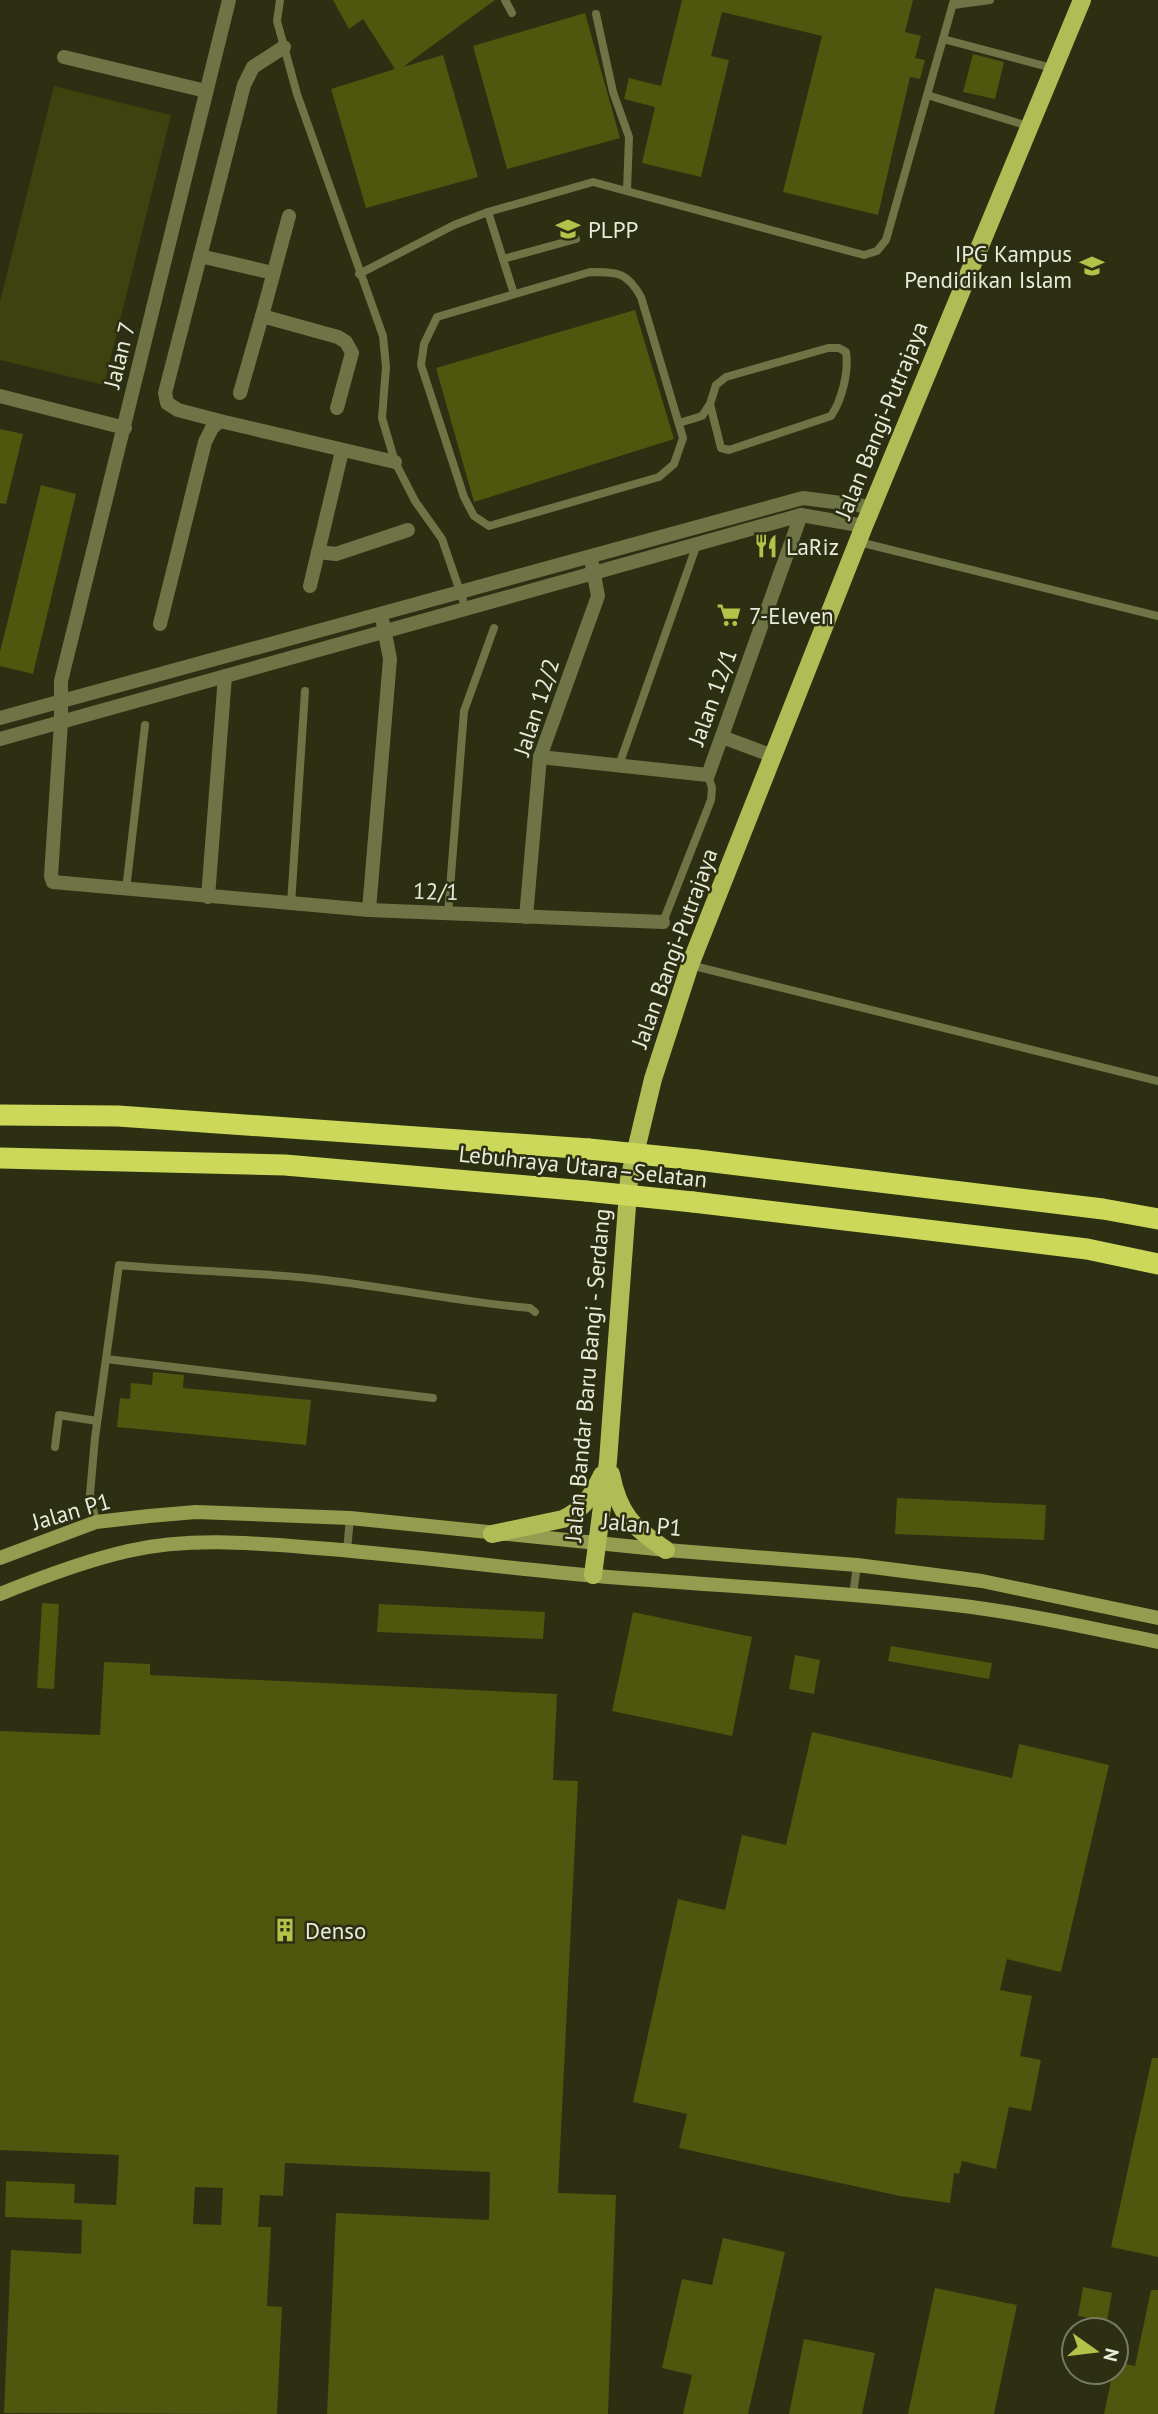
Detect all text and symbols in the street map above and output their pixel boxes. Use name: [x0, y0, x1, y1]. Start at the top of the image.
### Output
school or university icon: PLPP: [554, 215, 582, 243]
place label: PLPP: [588, 215, 638, 244]
place label: IPG Kampus Pendidikan Islam: [904, 239, 1072, 294]
school or university icon: IPG Kampus Pendidikan Islam: [1078, 252, 1106, 280]
street label: Jalan Bangi-Putrajaya: [828, 317, 934, 524]
street label: Jalan 7: [97, 319, 141, 392]
restaurant icon: LaRiz: [752, 532, 780, 560]
place label: LaRiz: [786, 532, 839, 561]
supermarket icon: 7-Eleven: [715, 601, 743, 629]
place label: 7-Eleven: [749, 601, 834, 630]
street label: Jalan 12/1: [681, 645, 743, 750]
street label: Jalan 12/2: [506, 655, 565, 760]
street label: Jalan Bangi-Putrajaya: [624, 844, 724, 1053]
street label: 12/1: [413, 876, 459, 906]
street label: Lebuhraya Utara–Selatan: [457, 1139, 709, 1193]
street label: Jalan Bandar Baru Bangi - Serdang: [558, 1207, 616, 1544]
street label: Jalan P1: [27, 1486, 114, 1536]
street label: Jalan P1: [600, 1506, 683, 1542]
building icon: Denso: [271, 1916, 299, 1944]
place label: Denso: [305, 1916, 366, 1945]
north arrow: [1060, 2316, 1130, 2386]
text: N: [1098, 2346, 1125, 2364]

